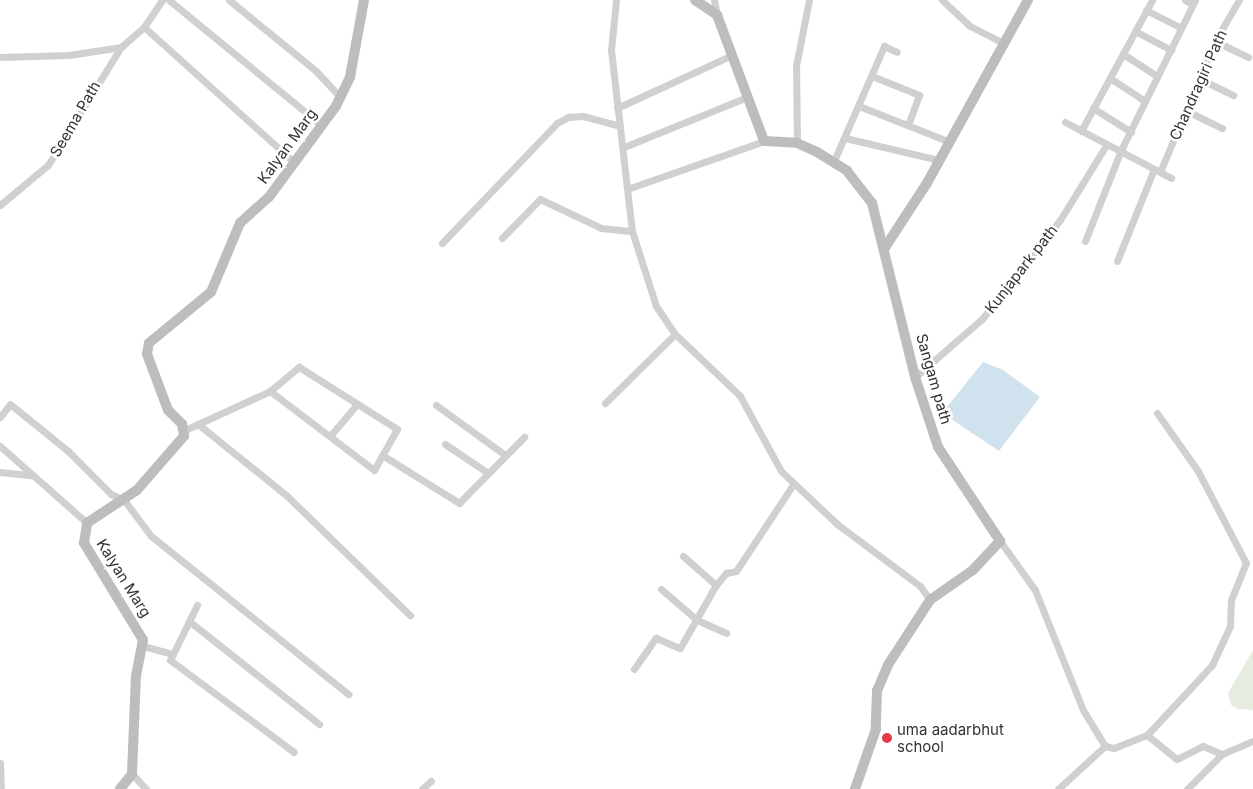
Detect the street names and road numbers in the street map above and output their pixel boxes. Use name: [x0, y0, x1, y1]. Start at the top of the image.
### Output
street label: Chandragiri Path: [1166, 27, 1230, 143]
street label: Seema Path: [46, 78, 104, 160]
street label: Kalyan Marg: [254, 105, 320, 187]
street label: Kunjapark path: [981, 221, 1061, 317]
street label: Sangam path: [912, 332, 956, 426]
street label: Kalyan Marg: [93, 536, 155, 620]

